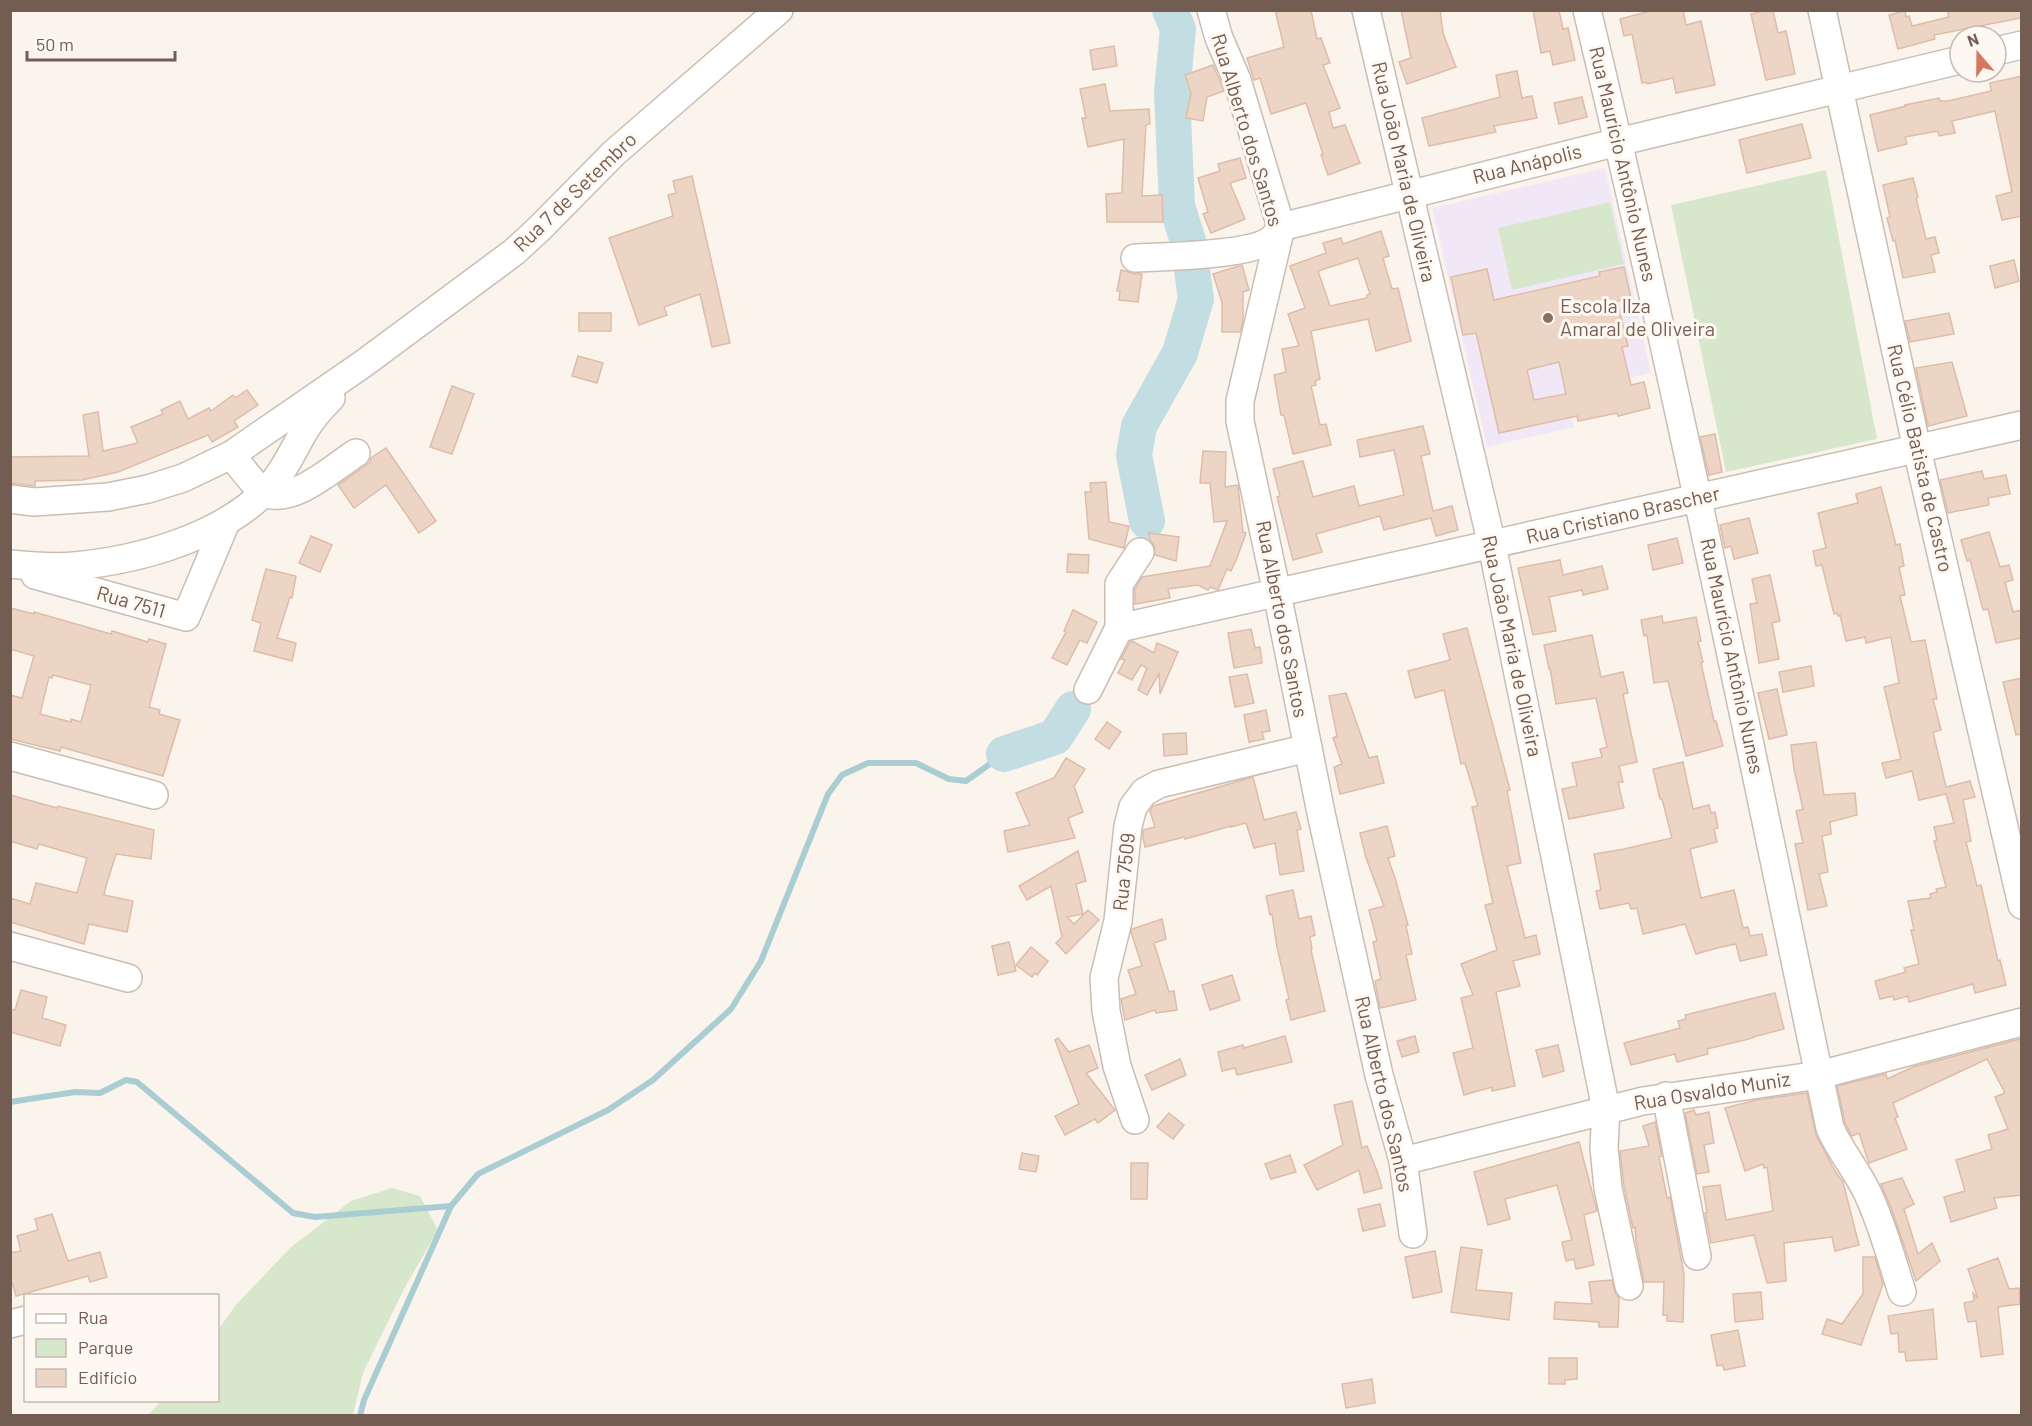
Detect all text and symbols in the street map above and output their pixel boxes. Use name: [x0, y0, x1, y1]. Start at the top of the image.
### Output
scale bar: [27, 24, 176, 62]
north arrow: [1948, 24, 2008, 84]
text: N: [1964, 29, 1981, 50]
street label: Rua Alberto dos Santos: [1207, 30, 1289, 229]
text: 50 m: [36, 33, 74, 55]
street label: Rua Maurício Antônio Nunes: [1585, 44, 1663, 284]
street label: Rua João Maria de Oliveira: [1368, 59, 1442, 284]
street label: Rua 7 de Setembro: [508, 127, 641, 256]
street label: Rua Anápolis: [1470, 138, 1584, 188]
place label: Escola Ilza Amaral de Oliveira: [1560, 293, 1715, 340]
marker: Escola Ilza Amaral de Oliveira: [1541, 311, 1555, 325]
street label: Rua Célio Batista de Castro: [1883, 341, 1959, 574]
street label: Rua Cristiano Brascher: [1524, 480, 1722, 548]
street label: Rua Alberto dos Santos: [1252, 518, 1314, 719]
street label: Rua João Maria de Oliveira: [1478, 533, 1548, 759]
street label: Rua Maurício Antônio Nunes: [1696, 536, 1770, 776]
street label: Rua 7511: [94, 580, 168, 622]
street label: Rua 7509: [1107, 832, 1139, 912]
street label: Rua Alberto dos Santos: [1351, 993, 1419, 1194]
street label: Rua Osvaldo Muniz: [1632, 1066, 1792, 1114]
legend: [24, 1294, 219, 1402]
text: Rua: [78, 1306, 108, 1328]
text: Parque: [78, 1336, 133, 1358]
text: Edifício: [78, 1366, 137, 1388]

